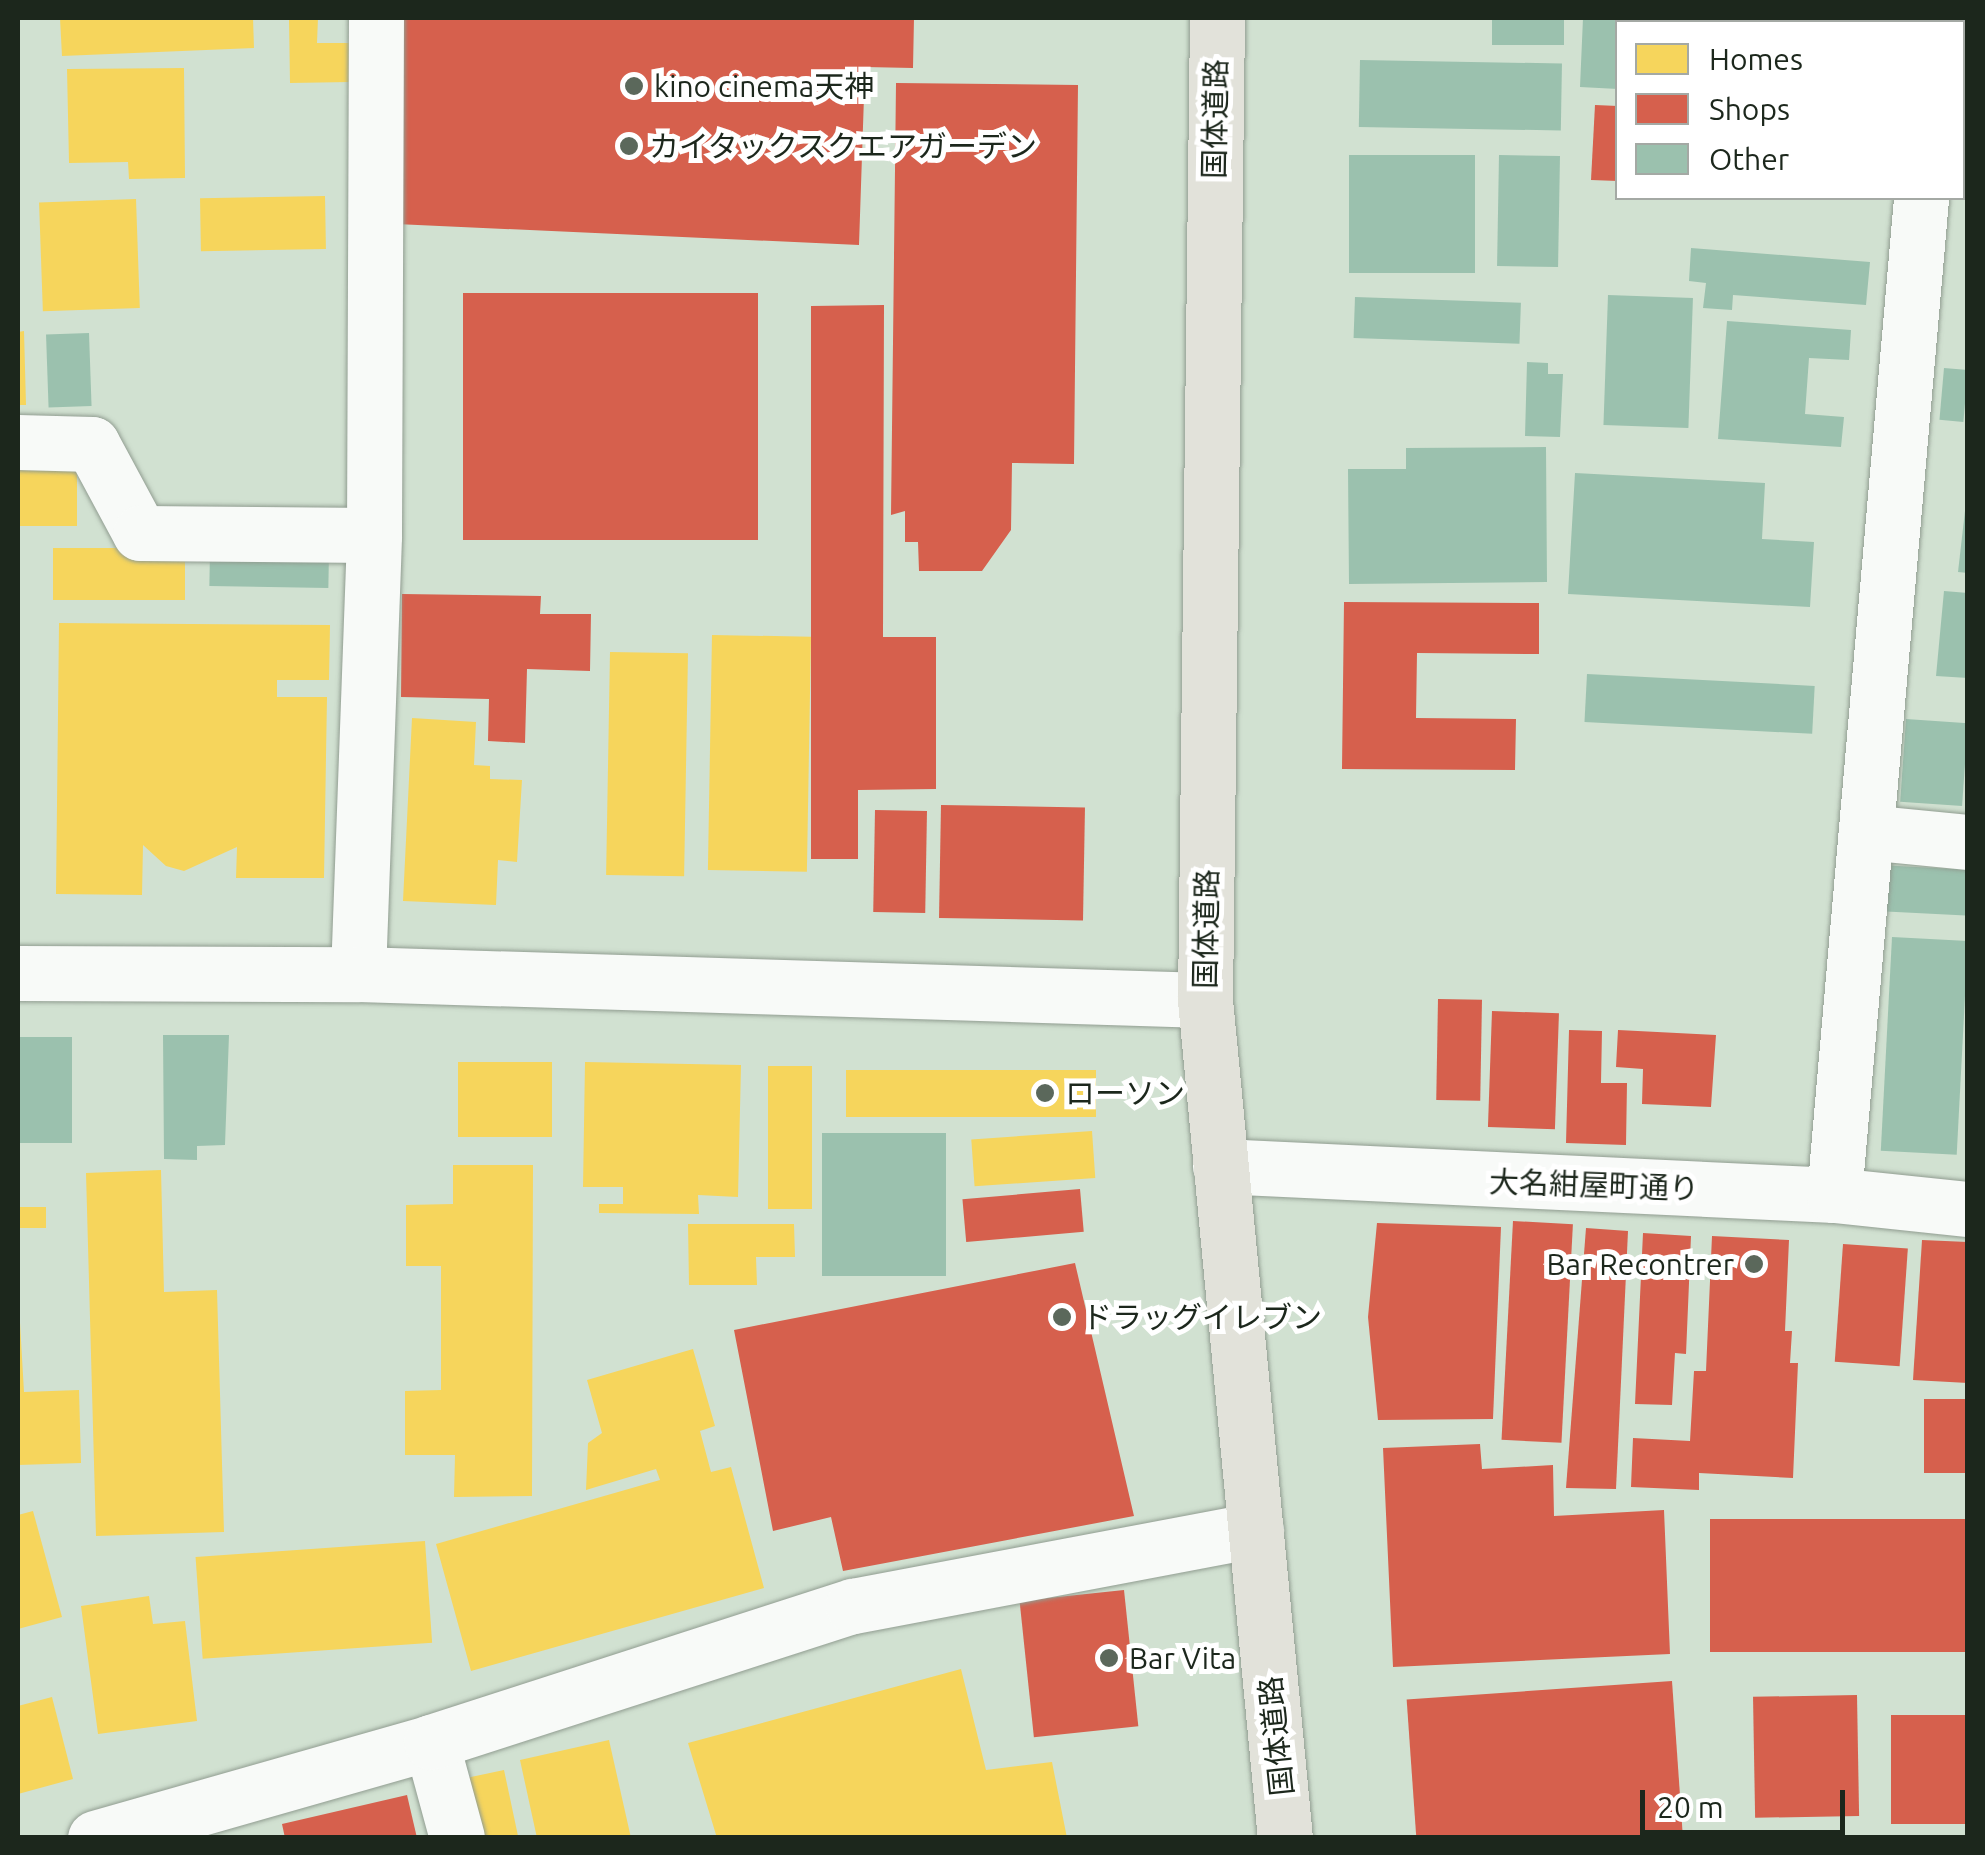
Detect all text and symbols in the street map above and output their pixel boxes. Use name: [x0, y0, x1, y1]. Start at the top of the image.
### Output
legend: [1615, 20, 1965, 200]
text: Homes: [1709, 42, 1803, 76]
street label: 国体道路: [1196, 59, 1234, 179]
place label: kino cinema天神: [654, 68, 874, 104]
marker: kino cinema天神: [623, 75, 645, 97]
text: Shops: [1709, 92, 1790, 126]
place label: カイタックスクエアガーデン: [649, 128, 1039, 164]
marker: カイタックスクエアガーデン: [618, 135, 640, 157]
text: Other: [1709, 142, 1789, 176]
street label: 国体道路: [1187, 869, 1225, 989]
place label: ローソン: [1065, 1075, 1185, 1111]
marker: ローソン: [1034, 1082, 1056, 1104]
street label: 大名紺屋町通り: [1488, 1163, 1700, 1207]
place label: Bar Recontrer: [1547, 1246, 1734, 1282]
marker: Bar Recontrer: [1743, 1253, 1765, 1275]
place label: ドラッグイレブン: [1082, 1299, 1322, 1335]
marker: ドラッグイレブン: [1051, 1306, 1073, 1328]
place label: Bar Vita: [1129, 1640, 1236, 1676]
marker: Bar Vita: [1098, 1647, 1120, 1669]
street label: 国体道路: [1252, 1674, 1300, 1798]
scale bar: [1645, 1770, 1850, 1832]
text: 20 m: [1657, 1790, 1724, 1824]

